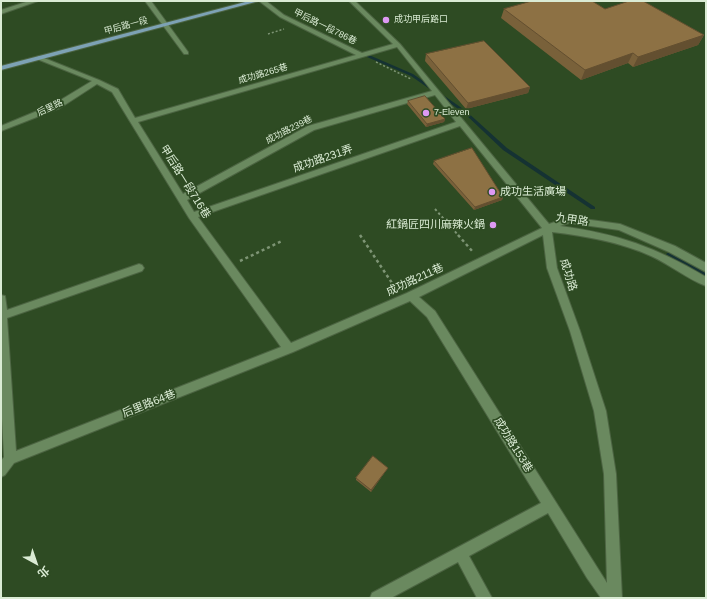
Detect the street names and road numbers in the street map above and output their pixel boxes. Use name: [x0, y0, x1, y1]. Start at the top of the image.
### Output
street label: 甲后路一段786巷: [292, 7, 358, 47]
street label: 甲后路一段: [103, 15, 149, 37]
street label: 成功路265巷: [237, 62, 289, 86]
street label: 后里路: [35, 97, 65, 119]
street label: 成功路239巷: [264, 114, 314, 146]
street label: 甲后路一段716巷: [157, 143, 213, 221]
street label: 成功路231弄: [291, 143, 355, 175]
street label: 九甲路: [555, 211, 589, 229]
street label: 成功路: [557, 257, 579, 293]
street label: 成功路211巷: [384, 261, 446, 299]
street label: 后里路64巷: [120, 387, 178, 421]
street label: 成功路153巷: [491, 415, 535, 475]

